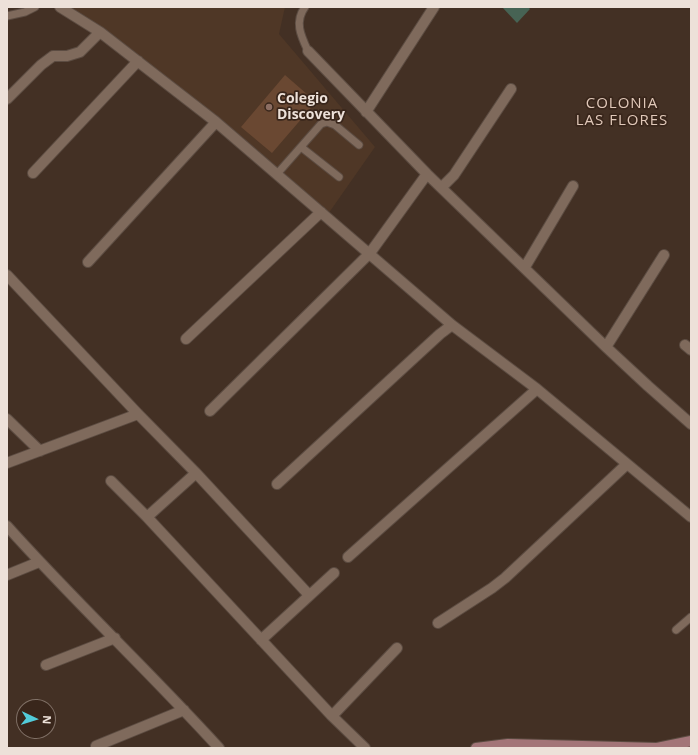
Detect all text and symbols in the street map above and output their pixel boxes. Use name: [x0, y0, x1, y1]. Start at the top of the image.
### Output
place label: Colegio Discovery: [277, 91, 345, 124]
district label: COLONIA LAS FLORES: [576, 95, 668, 130]
marker: Colegio Discovery: [264, 102, 274, 112]
north arrow: [16, 699, 56, 739]
text: N: [40, 715, 55, 725]

